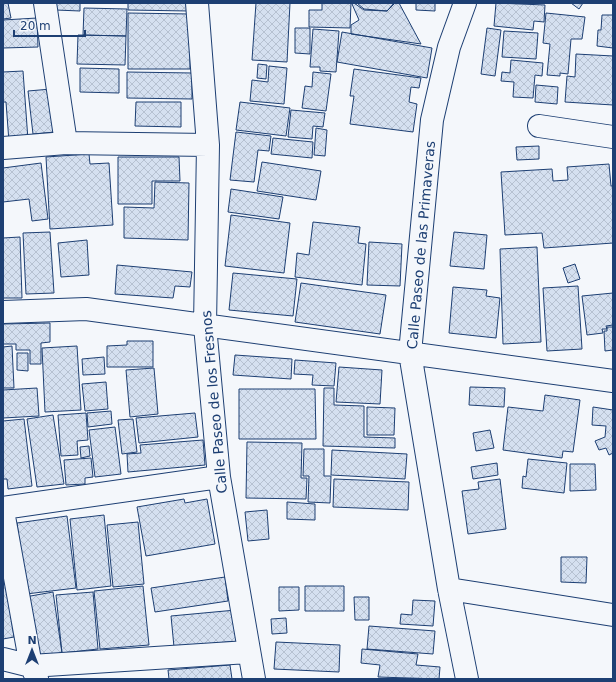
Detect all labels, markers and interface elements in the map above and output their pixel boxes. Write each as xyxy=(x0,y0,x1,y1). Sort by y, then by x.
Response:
scale bar xyxy=(14,12,85,38)
text: 20 m xyxy=(20,19,51,33)
street label: Calle Paseo de las Primaveras xyxy=(404,140,438,350)
street label: Calle Paseo de los Fresnos xyxy=(198,310,230,494)
north arrow xyxy=(12,630,52,670)
text: N xyxy=(27,634,37,647)

